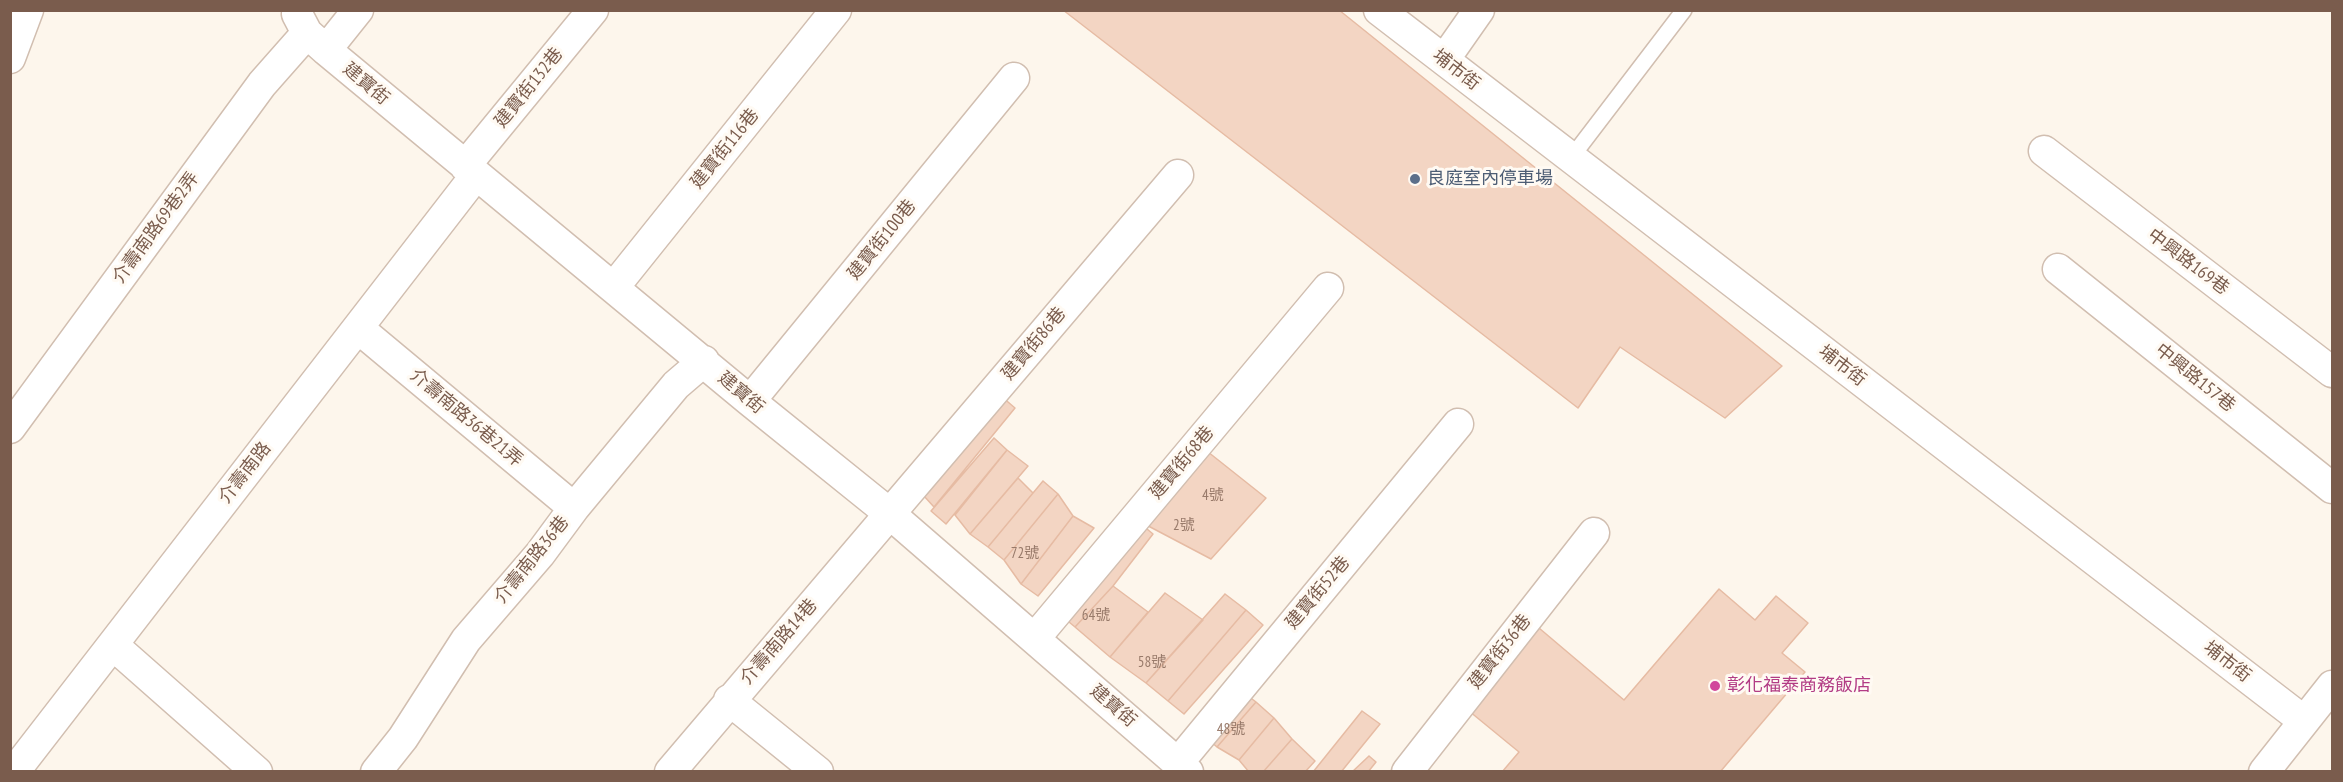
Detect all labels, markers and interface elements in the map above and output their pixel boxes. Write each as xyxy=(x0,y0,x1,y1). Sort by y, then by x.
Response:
street label: 建寶街132巷 xyxy=(490,44,568,132)
street label: 埔市街 xyxy=(1428,45,1484,95)
street label: 建寶街 xyxy=(338,58,394,110)
street label: 建寶街116巷 xyxy=(686,105,764,193)
street label: 介壽南路69巷2弄 xyxy=(108,168,204,288)
place label: 良庭室內停車場 xyxy=(1427,168,1553,190)
marker: 良庭室內停車場 xyxy=(1408,172,1422,186)
street label: 建寶街100巷 xyxy=(843,196,921,284)
street label: 中興路169巷 xyxy=(2143,224,2233,300)
street label: 建寶街86巷 xyxy=(997,303,1071,385)
street label: 中興路157巷 xyxy=(2151,339,2239,417)
street label: 埔市街 xyxy=(1814,341,1870,391)
street label: 介壽南路36巷21弄 xyxy=(405,365,527,471)
street label: 建寶街 xyxy=(713,367,769,419)
street label: 建寶街68巷 xyxy=(1145,422,1219,504)
street label: 介壽南路 xyxy=(214,438,276,508)
house number: 4號 xyxy=(1202,487,1224,505)
street label: 介壽南路36巷 xyxy=(490,512,574,608)
house number: 2號 xyxy=(1173,517,1195,535)
house number: 72號 xyxy=(1011,545,1039,563)
street label: 建寶街52巷 xyxy=(1281,552,1355,634)
street label: 介壽南路14巷 xyxy=(736,595,822,689)
house number: 64號 xyxy=(1082,607,1110,625)
street label: 建寶街36巷 xyxy=(1464,611,1536,693)
street label: 埔市街 xyxy=(2199,637,2255,687)
house number: 58號 xyxy=(1138,654,1166,672)
place label: 彰化福泰商務飯店 xyxy=(1727,675,1871,697)
marker: 彰化福泰商務飯店 xyxy=(1708,679,1722,693)
street label: 建寶街 xyxy=(1086,680,1140,732)
house number: 48號 xyxy=(1217,721,1245,739)

